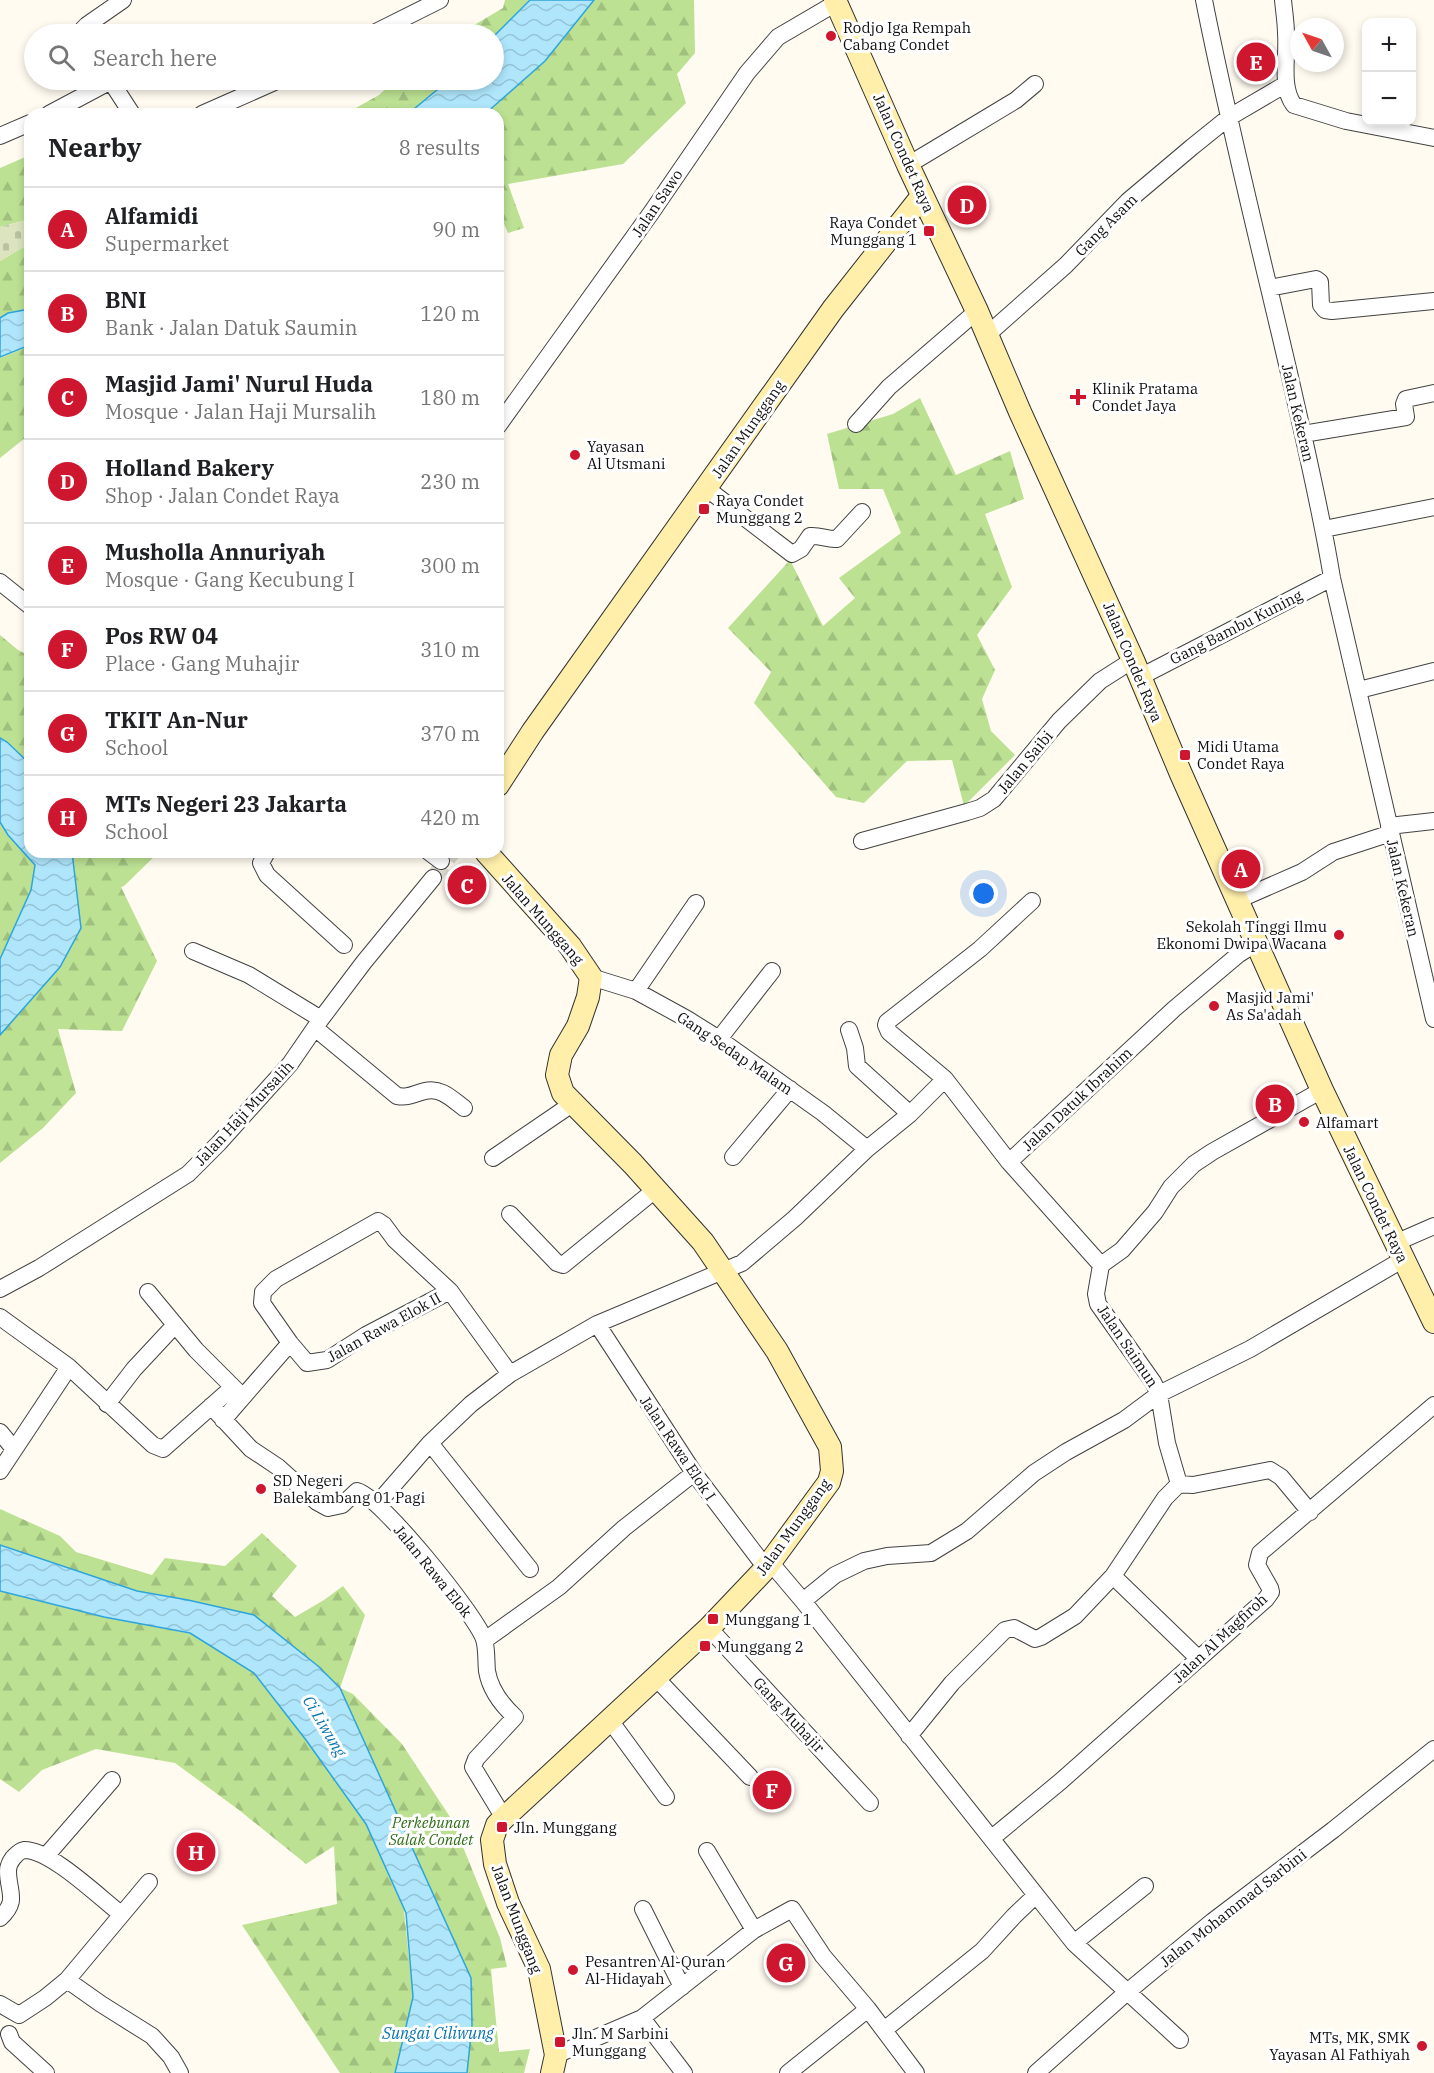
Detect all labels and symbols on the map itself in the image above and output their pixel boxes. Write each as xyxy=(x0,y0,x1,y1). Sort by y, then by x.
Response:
place label: Rodjo Iga Rempah Cabang Condet xyxy=(843,18,971,54)
north arrow xyxy=(1290,18,1344,72)
marker: Rodjo Iga Rempah Cabang Condet xyxy=(824,29,838,43)
pin: E xyxy=(1236,40,1276,84)
street label: Jalan Condet Raya xyxy=(869,90,939,216)
street label: Jalan Sawo xyxy=(627,166,687,240)
pin: D xyxy=(948,182,986,228)
street label: Gang Asam xyxy=(1071,190,1141,260)
place label: Raya Condet Munggang 1 xyxy=(829,213,917,249)
marker: Raya Condet Munggang 1 xyxy=(922,224,936,238)
street label: Jalan Kekeran xyxy=(1277,362,1319,464)
street label: Jalan Munggang xyxy=(707,376,789,482)
place label: Klinik Pratama Condet Jaya xyxy=(1092,379,1198,415)
marker: Klinik Pratama Condet Jaya xyxy=(1069,388,1087,406)
place label: Yayasan Al Utsmani xyxy=(587,437,666,473)
marker: Yayasan Al Utsmani xyxy=(568,448,582,462)
place label: Raya Condet Munggang 2 xyxy=(716,491,804,527)
marker: Raya Condet Munggang 2 xyxy=(697,502,711,516)
street label: Gang Bambu Kuning xyxy=(1167,585,1305,669)
street label: Jalan Condet Raya xyxy=(1099,599,1167,725)
street label: Jalan Saibi xyxy=(993,727,1057,797)
place label: Midi Utama Condet Raya xyxy=(1197,737,1285,773)
marker: Midi Utama Condet Raya xyxy=(1178,748,1192,762)
street label: Jalan Kekeran xyxy=(1382,837,1424,939)
pin: A xyxy=(1222,846,1260,892)
pin: C xyxy=(448,862,486,908)
street label: Jalan Munggang xyxy=(498,869,588,969)
your location xyxy=(969,879,998,908)
place label: Sekolah Tinggi Ilmu Ekonomi Dwipa Wacana xyxy=(1156,917,1327,953)
marker: Sekolah Tinggi Ilmu Ekonomi Dwipa Wacana xyxy=(1332,928,1346,942)
place label: Masjid Jami' As Sa'adah xyxy=(1226,988,1314,1024)
marker: Masjid Jami' As Sa'adah xyxy=(1207,999,1221,1013)
street label: Gang Sedap Malam xyxy=(673,1007,797,1099)
street label: Jalan Datuk Ibrahim xyxy=(1018,1043,1136,1155)
street label: Jalan Haji Mursalih xyxy=(190,1057,298,1169)
pin: B xyxy=(1256,1082,1294,1126)
place label: Alfamart xyxy=(1316,1113,1379,1132)
marker: Alfamart xyxy=(1297,1115,1311,1129)
street label: Jalan Condet Raya xyxy=(1339,1142,1413,1266)
street label: Jalan Rawa Elok II xyxy=(324,1288,444,1366)
street label: Jalan Saimun xyxy=(1093,1301,1163,1391)
street label: Jalan Rawa Elok I xyxy=(636,1392,720,1504)
place label: SD Negeri Balekambang 01 Pagi xyxy=(273,1471,425,1507)
street label: Jalan Munggang xyxy=(752,1475,834,1579)
marker: SD Negeri Balekambang 01 Pagi xyxy=(254,1482,268,1496)
street label: Jalan Rawa Elok xyxy=(390,1521,476,1621)
street label: Jalan Al Magfiroh xyxy=(1169,1589,1271,1687)
place label: Munggang 1 xyxy=(725,1610,812,1629)
marker: Munggang 1 xyxy=(706,1612,720,1626)
place label: Munggang 2 xyxy=(717,1637,804,1656)
marker: Munggang 2 xyxy=(698,1639,712,1653)
street label: Gang Muhajir xyxy=(749,1673,829,1757)
water label: Ci Liwung xyxy=(299,1692,351,1761)
pin: F xyxy=(752,1768,792,1812)
park label: Perkebunan Salak Condet xyxy=(388,1813,474,1849)
place label: Jln. Munggang xyxy=(514,1818,617,1837)
marker: Jln. Munggang xyxy=(495,1820,509,1834)
pin: H xyxy=(176,1830,216,1874)
street label: Jalan Mohammad Sarbini xyxy=(1156,1845,1310,1971)
street label: Jalan Munggang xyxy=(488,1862,546,1976)
pin: G xyxy=(766,1940,806,1986)
place label: Pesantren Al-Quran Al-Hidayah xyxy=(585,1952,726,1988)
marker: Pesantren Al-Quran Al-Hidayah xyxy=(566,1963,580,1977)
water label: Sungai Ciliwung xyxy=(381,2023,494,2043)
place label: Jln. M Sarbini Munggang xyxy=(572,2024,669,2060)
place label: MTs, MK, SMK Yayasan Al Fathiyah xyxy=(1269,2028,1410,2064)
marker: Jln. M Sarbini Munggang xyxy=(553,2035,567,2049)
marker: MTs, MK, SMK Yayasan Al Fathiyah xyxy=(1415,2039,1429,2053)

